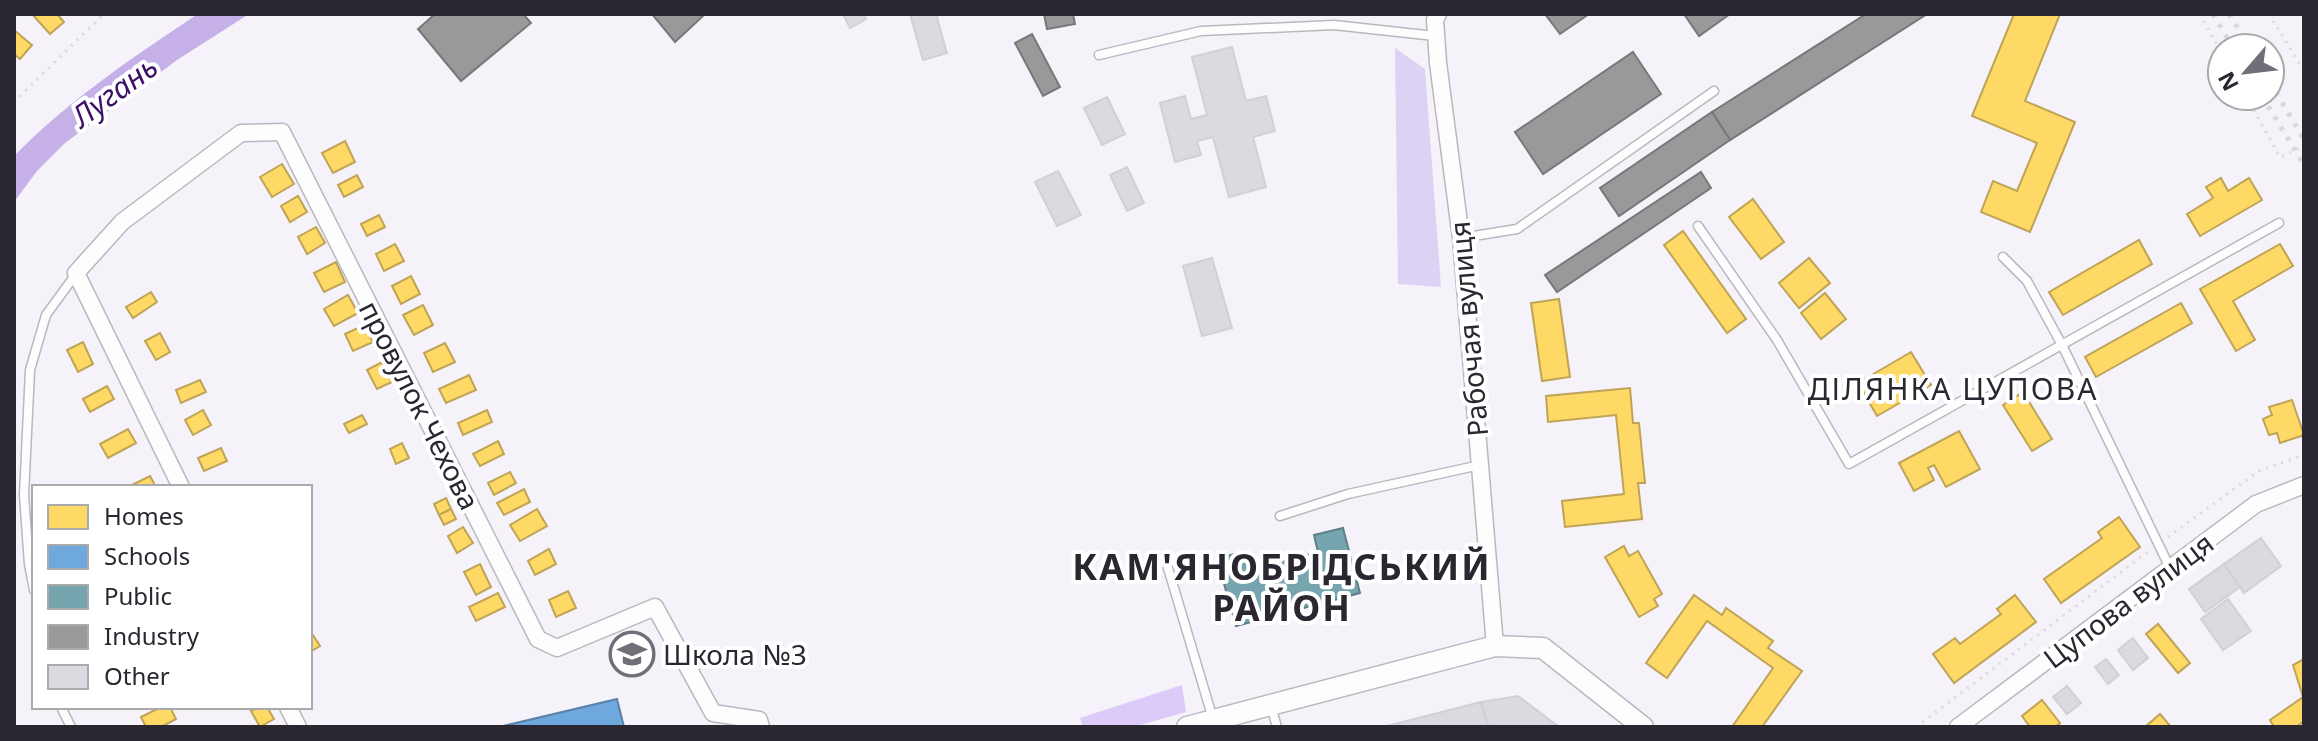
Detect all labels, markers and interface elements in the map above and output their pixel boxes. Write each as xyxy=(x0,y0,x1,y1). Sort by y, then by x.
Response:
north arrow xyxy=(2206,32,2286,112)
water label: Лугань xyxy=(61,46,166,137)
text: N xyxy=(2210,67,2245,97)
street label: Рабочая вулиця xyxy=(1440,220,1496,438)
street label: провулок Чехова xyxy=(351,294,489,516)
district label: ДІЛЯНКА ЦУПОВА xyxy=(1808,368,2098,409)
legend xyxy=(32,485,312,709)
text: Homes xyxy=(104,499,184,532)
street label: Цупова вулиця xyxy=(2035,524,2221,676)
text: Schools xyxy=(104,539,190,572)
district label: КАМ'ЯНОБРІДСЬКИЙ РАЙОН xyxy=(1072,542,1492,632)
text: Public xyxy=(104,579,172,612)
text: Industry xyxy=(104,619,200,652)
school or university icon: Школа №3 xyxy=(608,630,656,678)
place label: Школа №3 xyxy=(663,635,807,673)
text: Other xyxy=(104,659,170,692)

